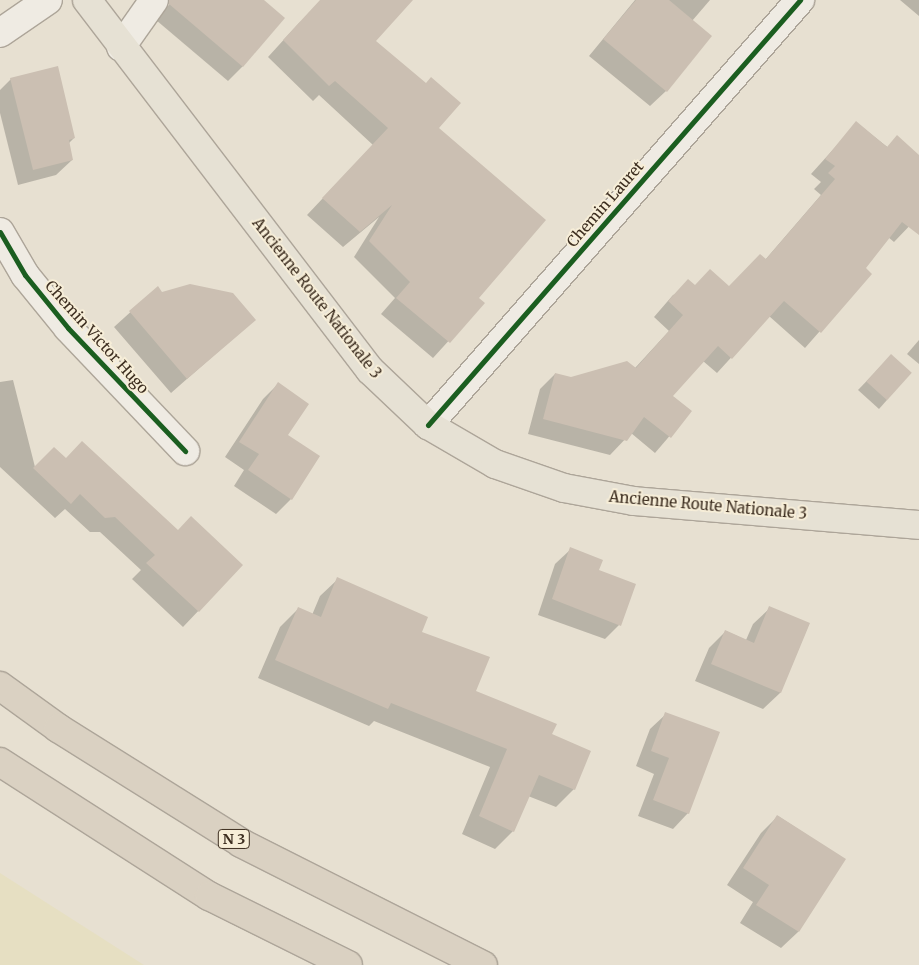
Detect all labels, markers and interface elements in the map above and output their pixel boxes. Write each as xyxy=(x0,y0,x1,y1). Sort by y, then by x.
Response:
street label: Chemin Lauret xyxy=(563,157,647,251)
street label: Ancienne Route Nationale 3 xyxy=(249,214,385,382)
street label: Chemin Victor Hugo xyxy=(41,277,153,397)
street label: Ancienne Route Nationale 3 xyxy=(608,487,808,523)
road number: N 3 xyxy=(218,828,250,851)

